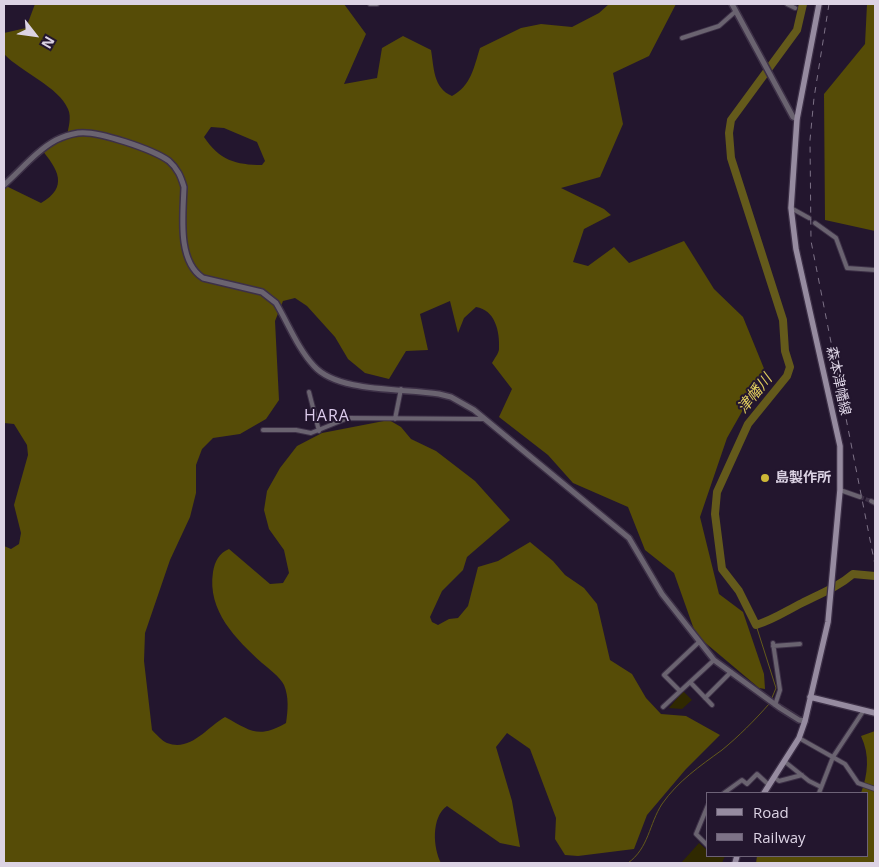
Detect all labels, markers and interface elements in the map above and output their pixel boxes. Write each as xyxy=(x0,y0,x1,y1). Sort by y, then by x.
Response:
north arrow xyxy=(10,10,60,60)
text: N xyxy=(37,33,60,52)
street label: 森本津幡線 xyxy=(823,345,853,417)
water label: 津幡川 xyxy=(734,371,776,417)
district label: HARA xyxy=(304,406,350,426)
place label: 島製作所 xyxy=(775,470,831,486)
marker: 島製作所 xyxy=(759,472,771,484)
legend xyxy=(706,792,869,857)
text: Road xyxy=(753,802,789,822)
text: Railway xyxy=(753,827,806,847)

